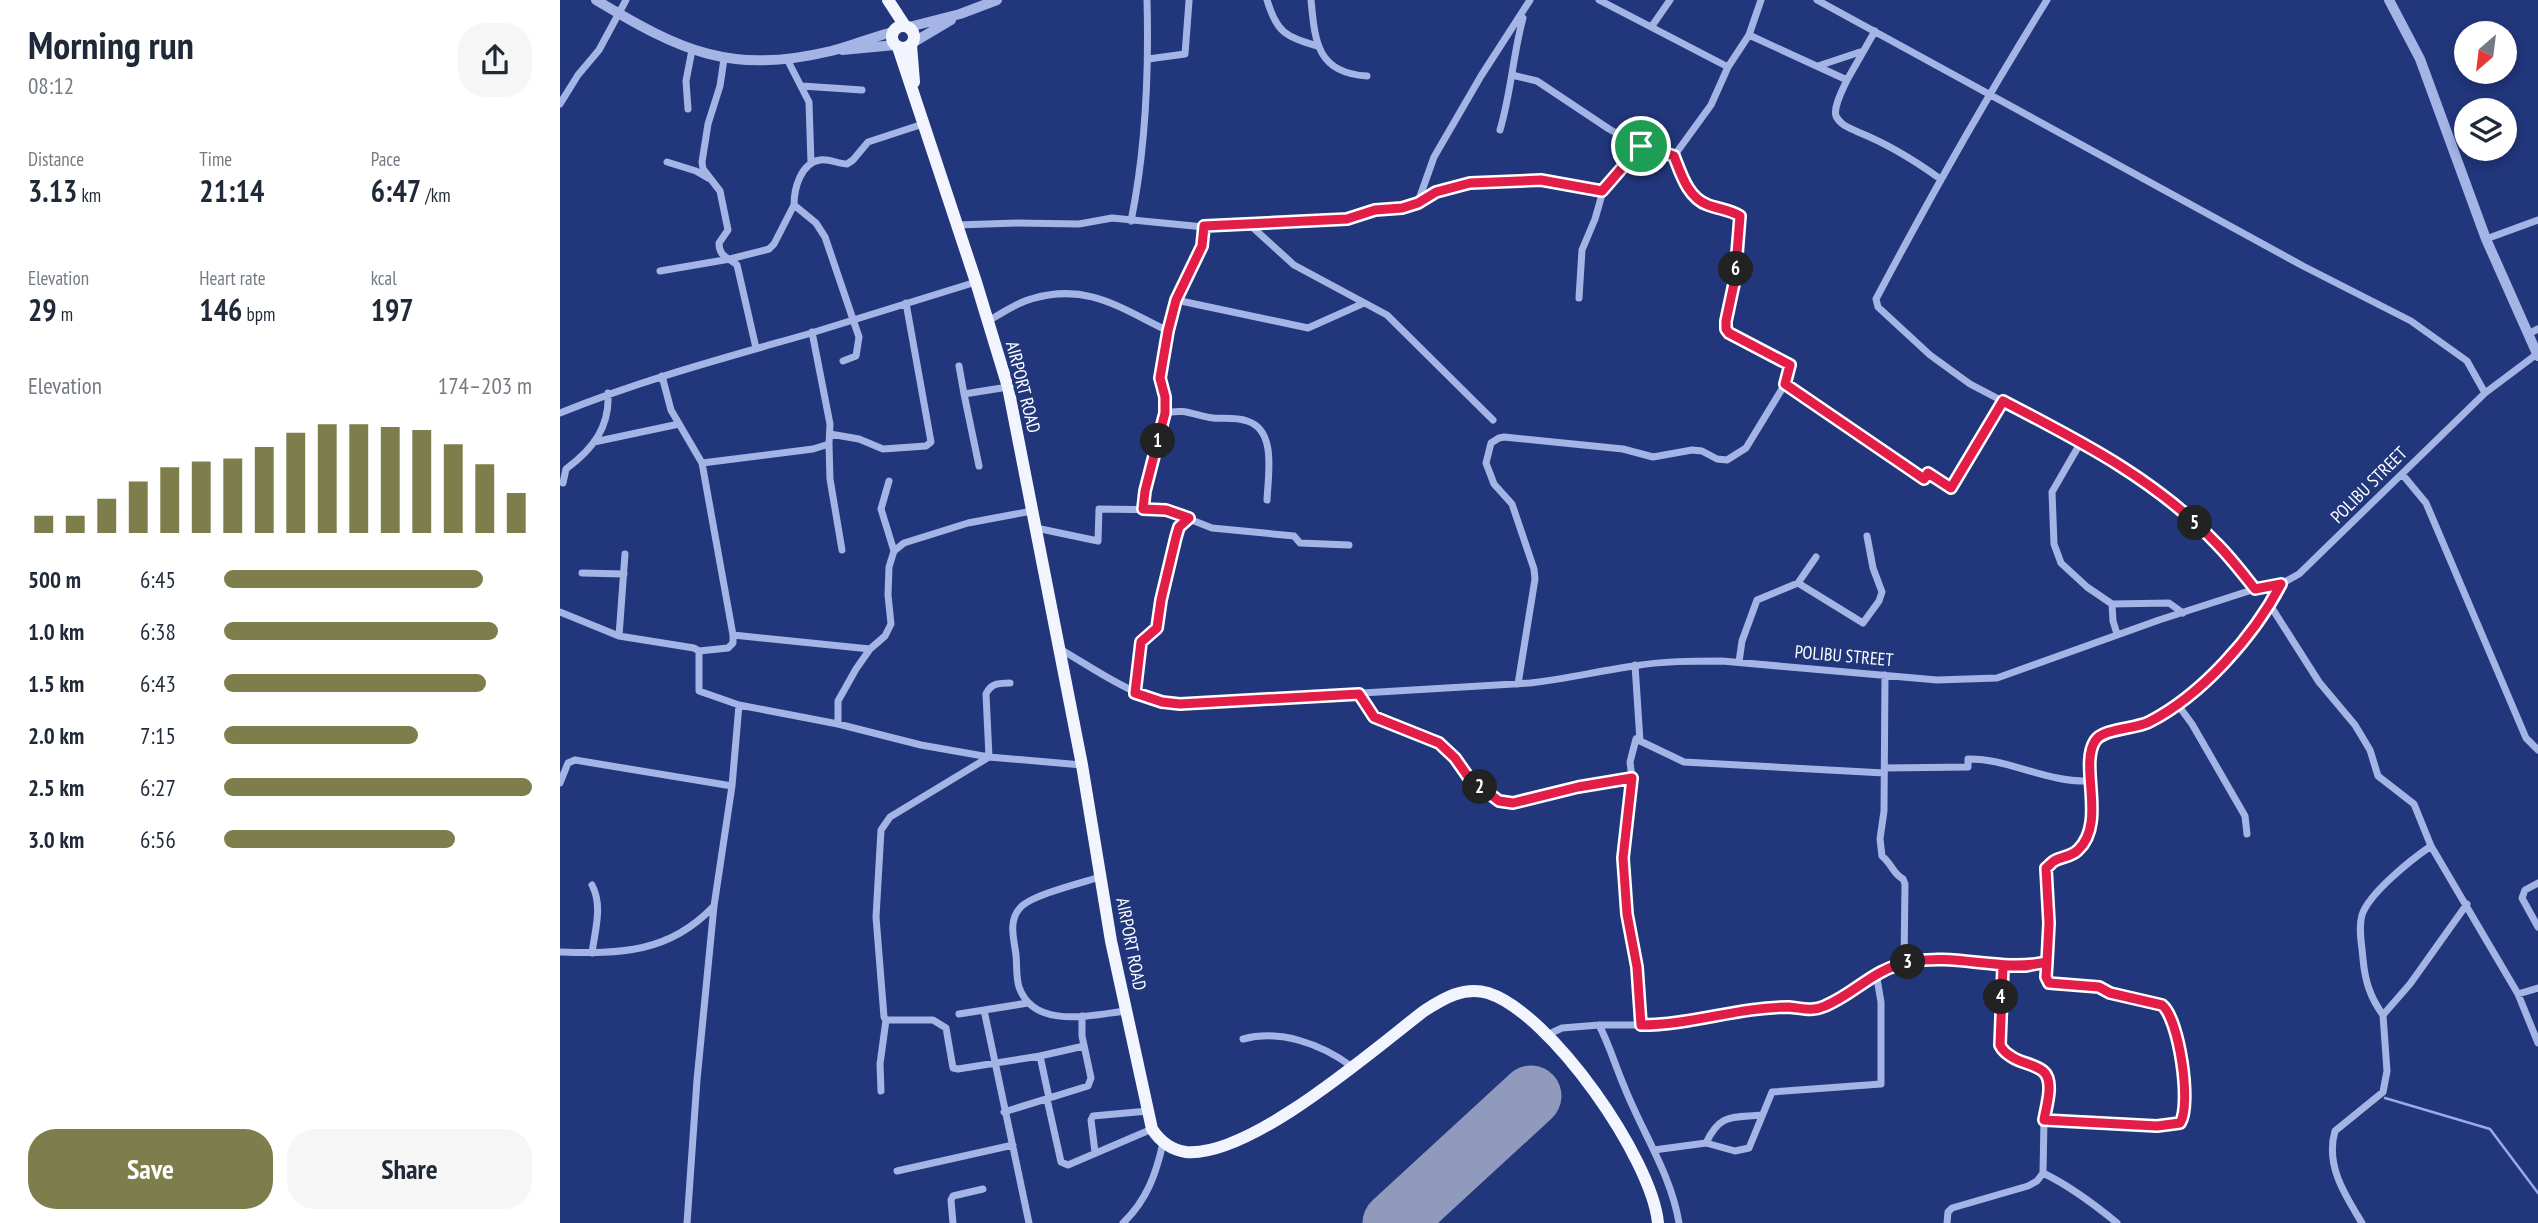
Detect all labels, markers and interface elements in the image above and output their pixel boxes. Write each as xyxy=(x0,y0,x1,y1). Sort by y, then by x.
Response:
text: Morning run xyxy=(28,20,194,69)
north arrow xyxy=(2454,21,2516,84)
map controls xyxy=(2454,21,2517,161)
button: share xyxy=(458,23,532,97)
text: 08:12 xyxy=(28,71,74,100)
button: layers xyxy=(2454,98,2517,161)
pin xyxy=(1611,116,1671,176)
icon: arrive xyxy=(1622,127,1660,165)
text: Distance xyxy=(28,147,84,171)
text: Time xyxy=(199,147,232,171)
text: Pace xyxy=(371,147,401,171)
text: 3.13 xyxy=(28,171,77,210)
text: 21:14 xyxy=(199,171,264,210)
text: 6:47 xyxy=(371,171,421,210)
text: km xyxy=(77,183,101,207)
text: /km xyxy=(421,183,451,207)
pin: 6 xyxy=(1718,252,1754,286)
text: 6 xyxy=(1731,256,1740,280)
text: Elevation xyxy=(28,266,89,290)
text: Heart rate xyxy=(199,266,266,290)
text: kcal xyxy=(371,266,397,290)
text: 29 xyxy=(28,290,57,329)
text: 146 xyxy=(199,290,242,329)
text: 197 xyxy=(371,290,414,329)
text: m xyxy=(57,302,73,326)
text: bpm xyxy=(242,302,275,326)
street label: AIRPORT ROAD xyxy=(1001,339,1046,435)
text: Elevation xyxy=(28,371,102,400)
text: 174–203 m xyxy=(438,371,532,400)
pin: 1 xyxy=(1140,424,1176,458)
text: 1 xyxy=(1153,428,1162,452)
street label: POLIBU STREET xyxy=(2326,442,2412,528)
pin: 5 xyxy=(2178,505,2212,540)
text: 5 xyxy=(2190,510,2199,534)
text: 500 m xyxy=(28,565,81,594)
text: 6:45 xyxy=(140,565,176,594)
text: 1.0 km xyxy=(28,617,84,646)
text: 6:38 xyxy=(140,617,176,646)
street label: POLIBU STREET xyxy=(1794,640,1894,671)
text: 1.5 km xyxy=(28,669,84,698)
text: 6:43 xyxy=(140,669,176,698)
text: 2.0 km xyxy=(28,721,84,750)
text: 7:15 xyxy=(140,721,176,750)
pin: 2 xyxy=(1462,770,1497,804)
text: 2.5 km xyxy=(28,773,84,802)
text: 6:27 xyxy=(140,773,176,802)
text: 2 xyxy=(1475,774,1484,798)
text: 3.0 km xyxy=(28,825,84,854)
text: 6:56 xyxy=(140,825,176,854)
street label: AIRPORT ROAD xyxy=(1111,896,1152,992)
pin: 3 xyxy=(1890,944,1926,979)
text: 3 xyxy=(1903,949,1912,973)
pin: 4 xyxy=(1984,979,2018,1014)
text: 4 xyxy=(1996,984,2005,1008)
button: Save xyxy=(28,1129,273,1209)
button: Share xyxy=(287,1129,532,1209)

